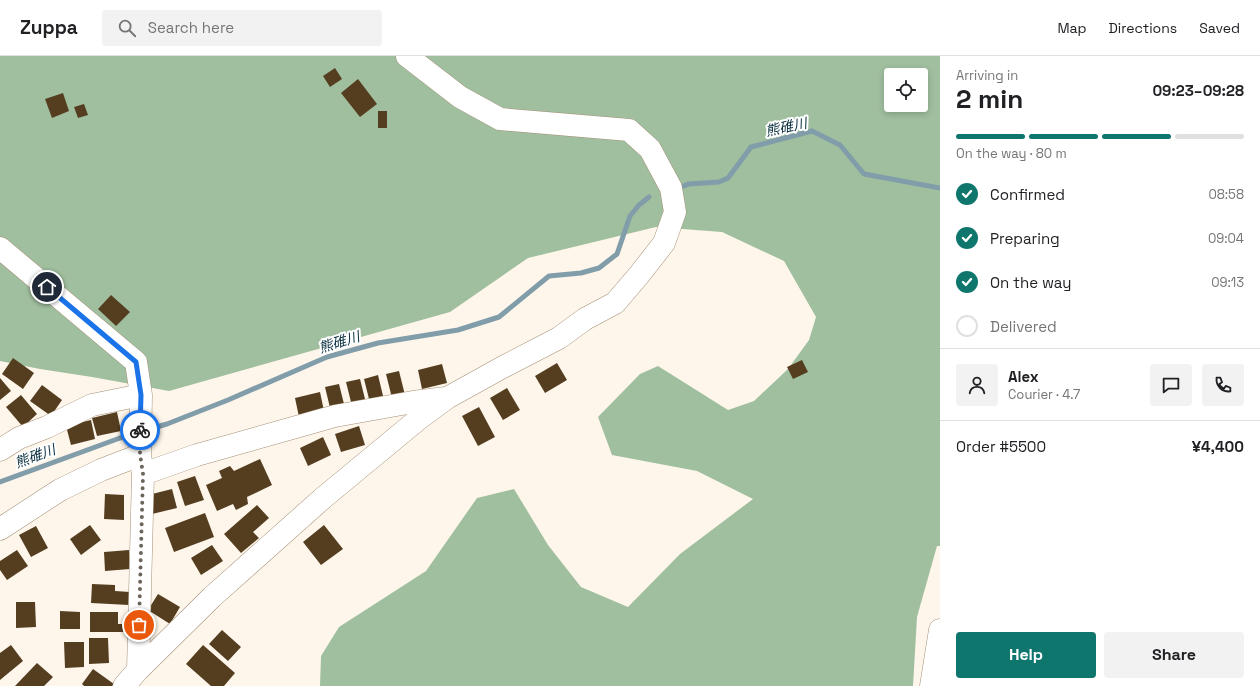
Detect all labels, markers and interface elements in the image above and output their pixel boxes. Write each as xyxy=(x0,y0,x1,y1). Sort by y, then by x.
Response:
search box xyxy=(102,10,382,46)
text: Zuppa xyxy=(20,15,78,40)
icon: search xyxy=(116,17,138,39)
text: Search here xyxy=(148,18,234,37)
text: Map xyxy=(1057,19,1087,37)
text: Directions xyxy=(1109,19,1177,37)
text: Saved xyxy=(1199,19,1240,37)
text: Arriving in xyxy=(956,67,1018,84)
map controls xyxy=(884,68,928,112)
button: locate xyxy=(884,68,928,112)
text: 09:23–09:28 xyxy=(1152,81,1244,100)
text: 2 min xyxy=(956,82,1023,116)
water label: 熊碓川 xyxy=(764,113,810,140)
text: On the way · 80 m xyxy=(956,145,1067,162)
icon: check xyxy=(956,183,978,205)
text: Confirmed xyxy=(990,185,1065,204)
text: 08:58 xyxy=(1208,186,1244,203)
icon: check xyxy=(956,227,978,249)
text: Preparing xyxy=(990,229,1060,248)
text: 09:04 xyxy=(1208,230,1244,247)
pin xyxy=(30,270,64,304)
icon: check xyxy=(956,271,978,293)
text: On the way xyxy=(990,273,1071,292)
text: 09:13 xyxy=(1211,274,1244,291)
icon: home xyxy=(36,276,58,298)
text: Delivered xyxy=(990,317,1057,336)
water label: 熊碓川 xyxy=(316,327,364,357)
button: person xyxy=(956,364,998,406)
button: chat xyxy=(1150,364,1192,406)
button: phone xyxy=(1202,364,1244,406)
text: Alex xyxy=(1008,367,1039,386)
text: Courier · 4.7 xyxy=(1008,386,1080,403)
courier xyxy=(120,410,160,450)
icon: bike xyxy=(129,419,151,441)
text: Order #5500 xyxy=(956,437,1046,456)
text: ¥4,400 xyxy=(1192,437,1244,456)
water label: 熊碓川 xyxy=(12,440,60,472)
pin xyxy=(122,608,156,642)
icon: bag xyxy=(128,614,150,636)
button: Help xyxy=(956,632,1096,678)
button: Share xyxy=(1104,632,1244,678)

